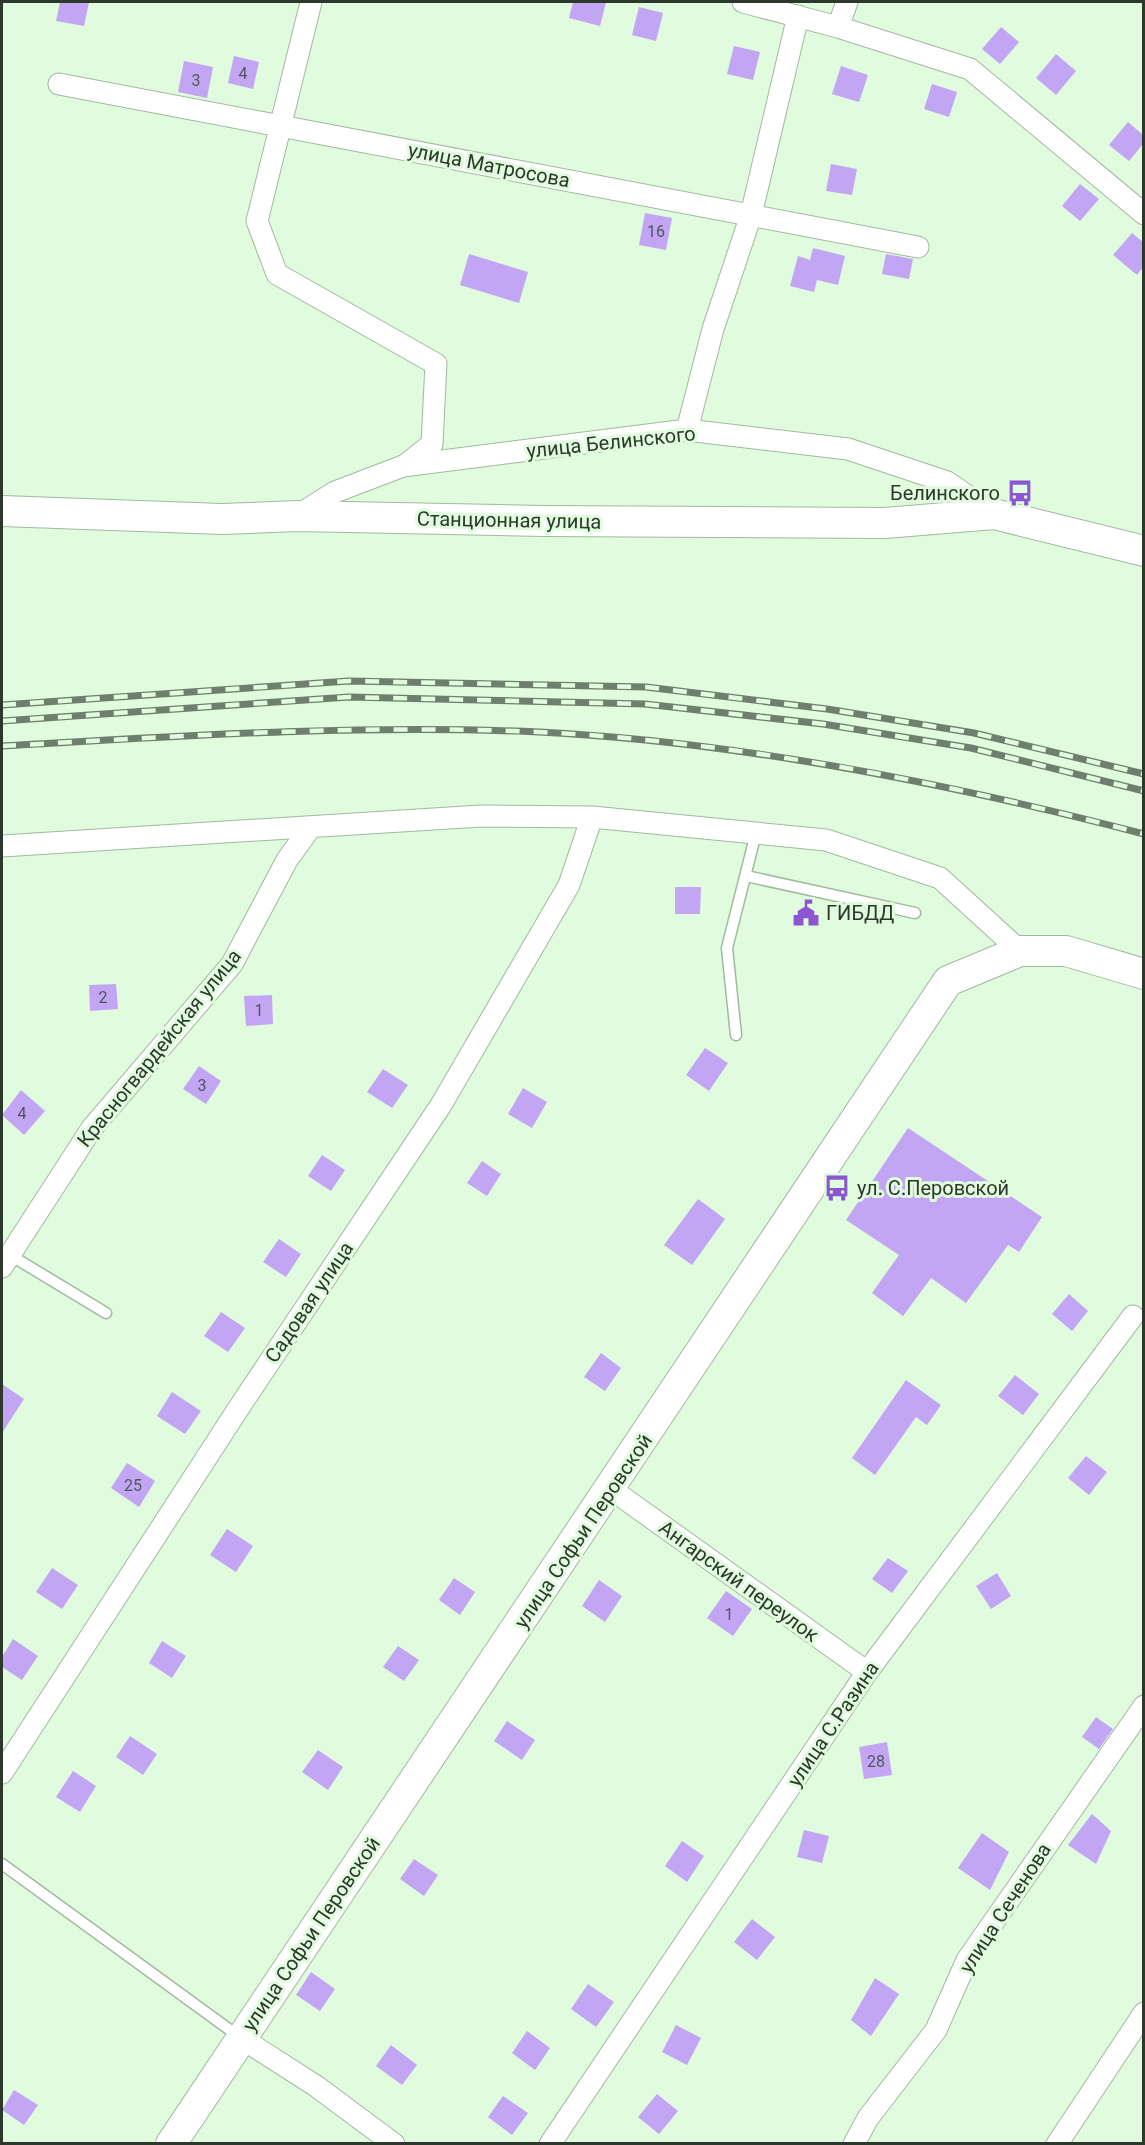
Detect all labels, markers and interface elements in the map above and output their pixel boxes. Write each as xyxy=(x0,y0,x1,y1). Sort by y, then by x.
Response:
house number: 4 xyxy=(239,64,248,83)
house number: 3 xyxy=(192,71,201,90)
street label: улица Матросова xyxy=(406,138,572,192)
house number: 16 xyxy=(647,222,665,241)
street label: улица Белинского xyxy=(525,421,697,463)
bus stop icon: Белинского xyxy=(1005,478,1035,508)
place label: Белинского xyxy=(890,481,1000,505)
street label: Станционная улица xyxy=(417,506,601,534)
public building icon: ГИБДД xyxy=(791,898,821,928)
place label: ГИБДД xyxy=(826,901,894,925)
street label: Красногвардейская улица xyxy=(72,944,246,1152)
house number: 2 xyxy=(99,988,108,1007)
house number: 1 xyxy=(255,1001,264,1020)
house number: 3 xyxy=(198,1076,207,1095)
house number: 4 xyxy=(18,1104,27,1123)
bus stop icon: ул. С.Перовской xyxy=(822,1173,852,1203)
place label: ул. С.Перовской xyxy=(857,1176,1009,1200)
street label: Садовая улица xyxy=(260,1237,358,1367)
street label: улица Софьи Перовской xyxy=(509,1429,657,1633)
house number: 25 xyxy=(124,1476,142,1495)
street label: Ангарский переулок xyxy=(655,1515,824,1647)
house number: 1 xyxy=(725,1605,734,1624)
street label: улица С.Разина xyxy=(782,1657,884,1791)
house number: 28 xyxy=(867,1752,885,1771)
street label: улица Софьи Перовской xyxy=(237,1832,385,2036)
street label: улица Сеченова xyxy=(954,1838,1056,1978)

